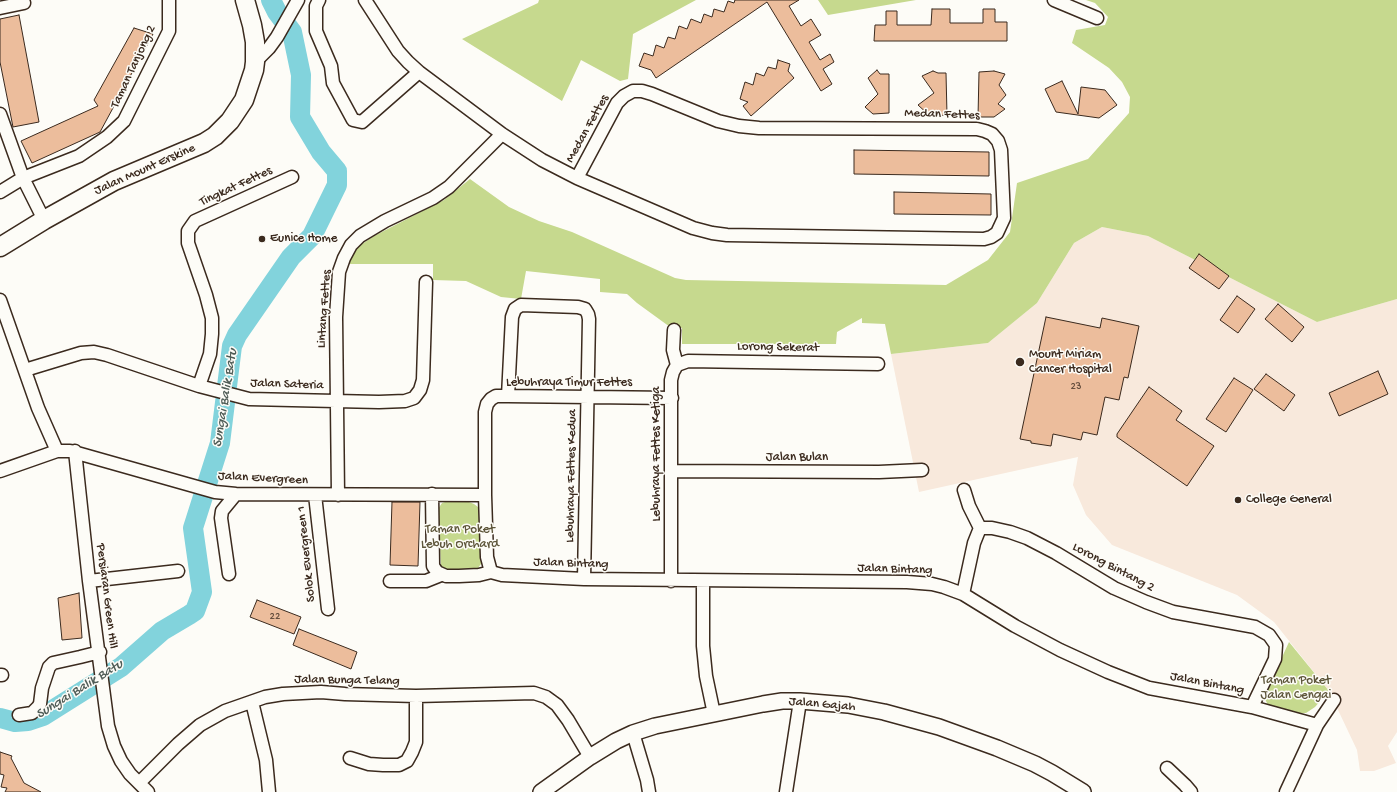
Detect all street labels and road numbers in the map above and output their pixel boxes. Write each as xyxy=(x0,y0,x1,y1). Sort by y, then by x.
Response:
street label: Taman Tanjong 2 xyxy=(108,23,160,111)
street label: Medan Fettes xyxy=(563,92,613,166)
street label: Medan Fettes xyxy=(904,106,980,124)
street label: Jalan Mount Erskine xyxy=(92,141,198,199)
street label: Tingkat Fettes xyxy=(197,163,275,211)
street label: Lintang Fettes xyxy=(314,269,336,349)
street label: Lorong Sekerat xyxy=(737,339,819,357)
street label: Lebuhraya Timur Fettes xyxy=(506,375,632,391)
street label: Jalan Sateria xyxy=(250,376,324,394)
street label: Lebuhraya Fettes Ketiga xyxy=(649,386,665,522)
street label: Lebuhraya Fettes Kedua xyxy=(563,409,581,543)
street label: Jalan Bulan xyxy=(766,450,828,466)
street label: Jalan Evergreen xyxy=(218,469,308,489)
street label: Solok Evergreen 1 xyxy=(294,505,320,603)
street label: Lorong Bintang 2 xyxy=(1069,540,1157,596)
street label: Persiaran Green Hill xyxy=(92,543,120,649)
street label: Jalan Bintang xyxy=(533,555,609,573)
street label: Jalan Bintang xyxy=(857,561,933,579)
street label: Jalan Bintang xyxy=(1169,669,1245,699)
street label: Jalan Bunga Telang xyxy=(294,672,400,690)
street label: Jalan Gajah xyxy=(788,694,856,716)

